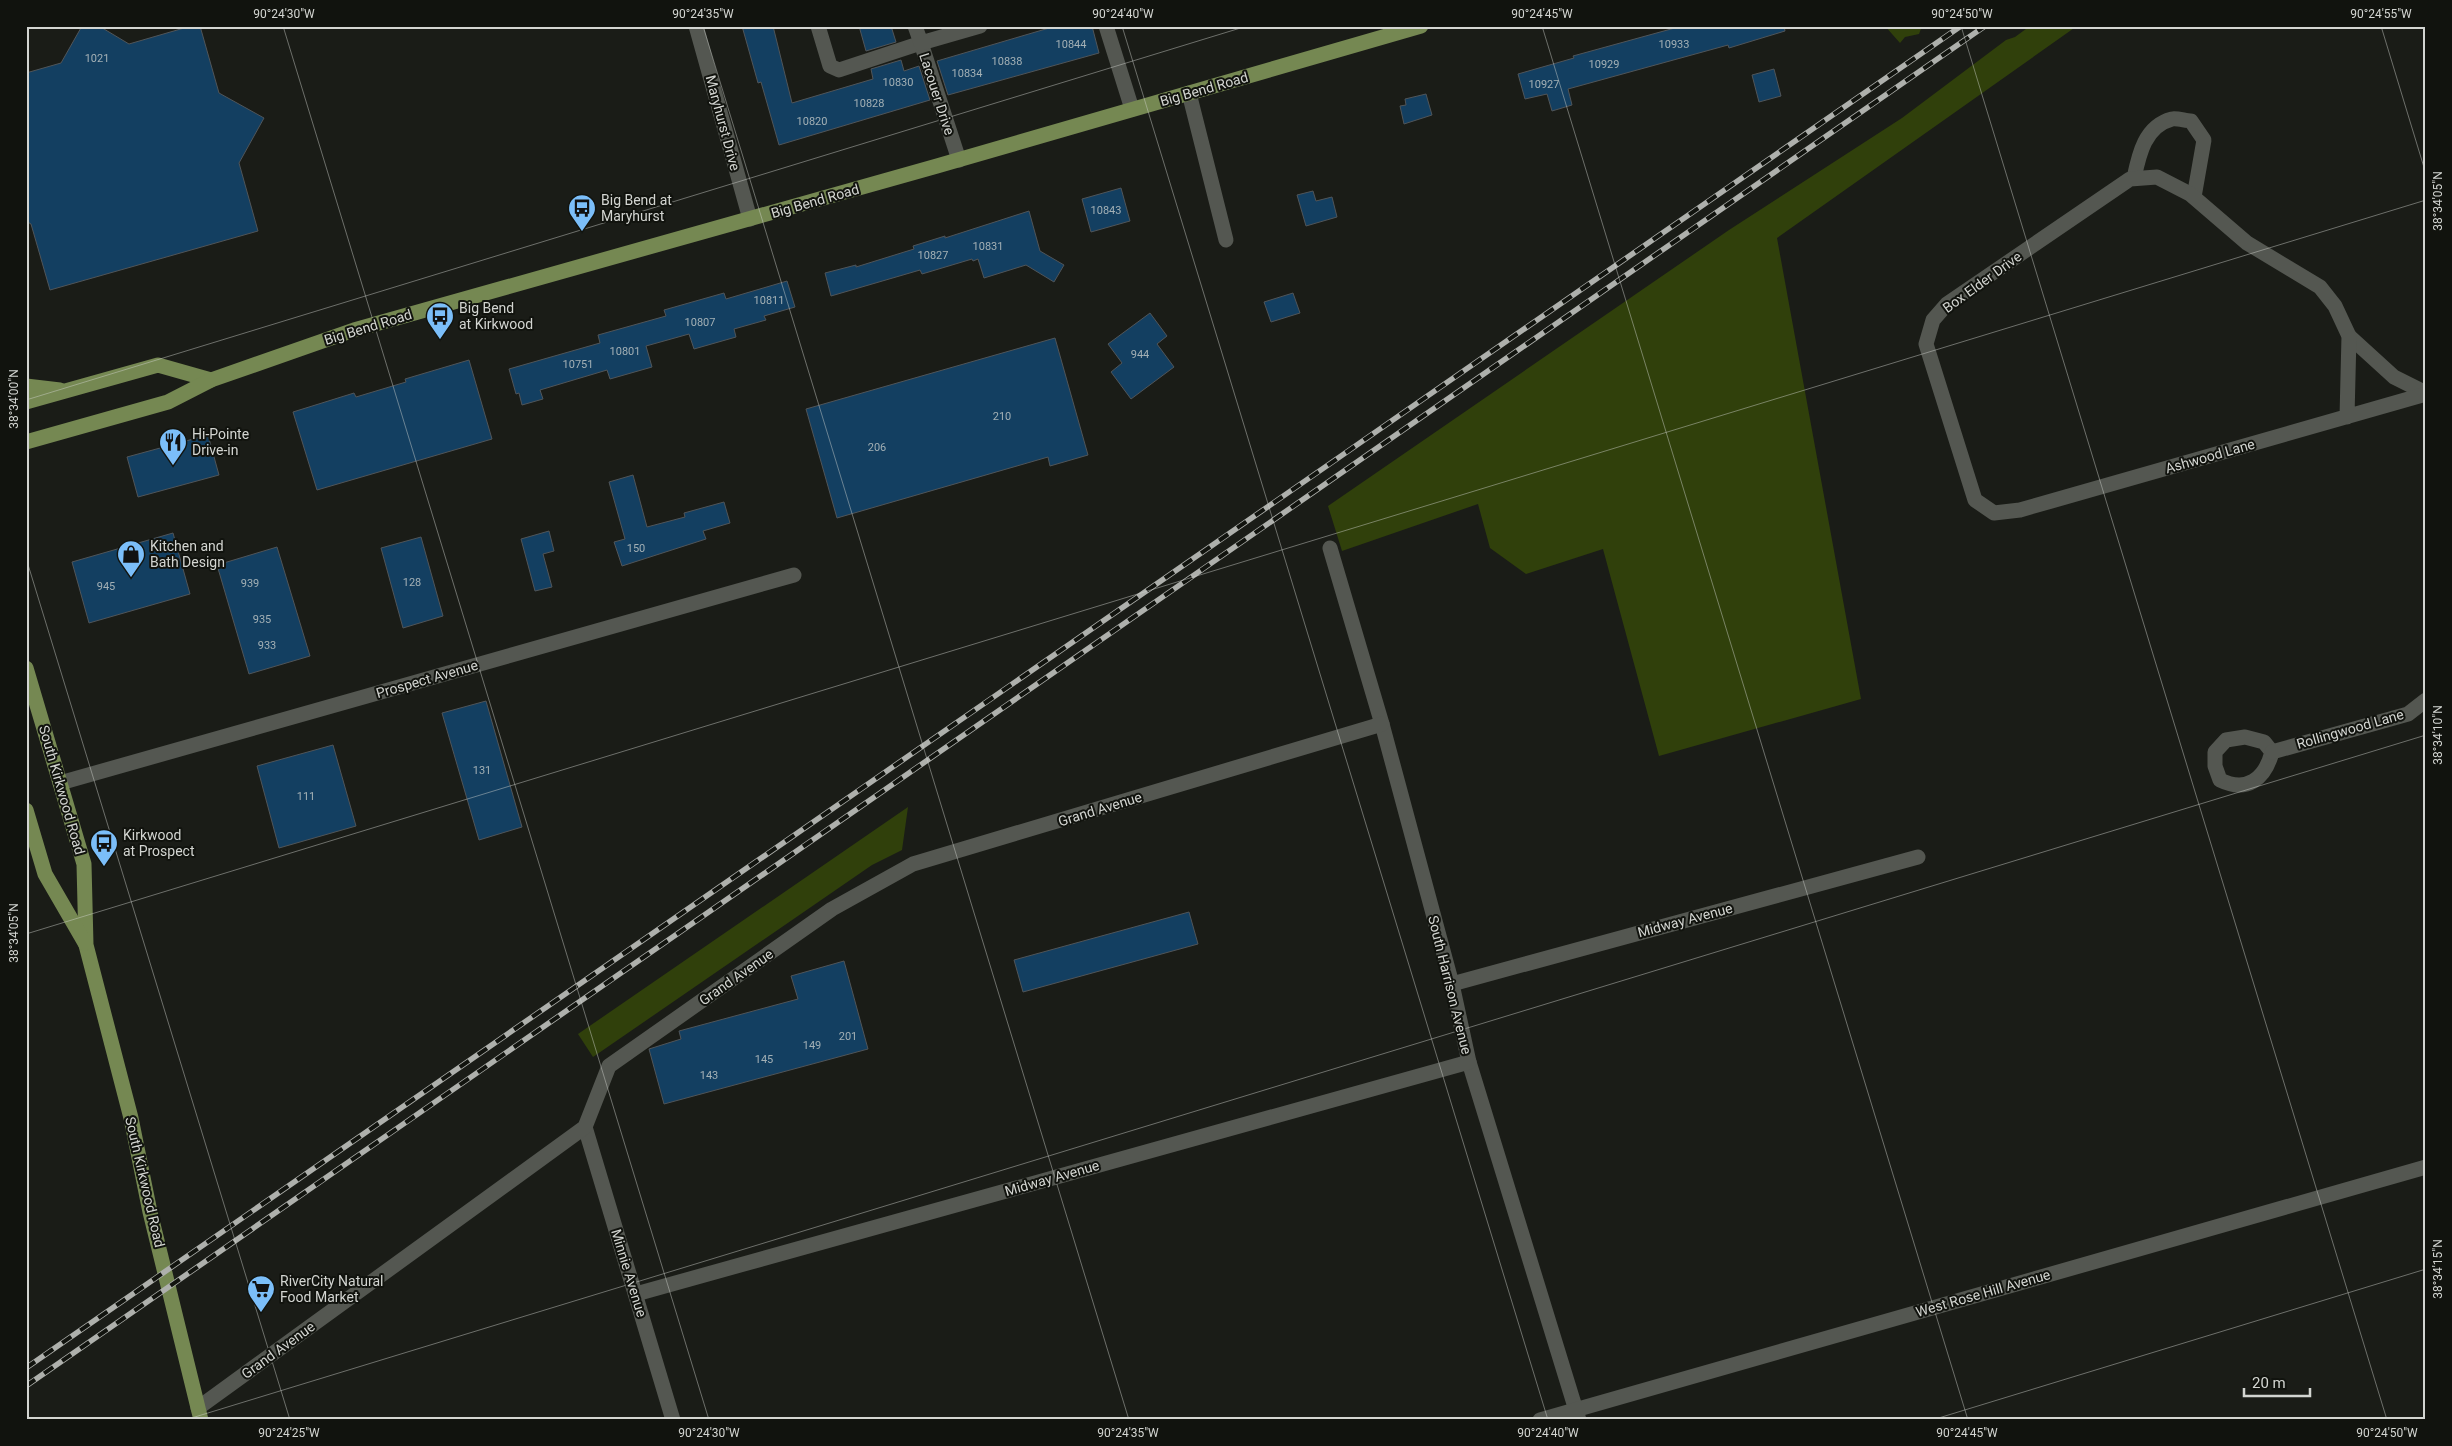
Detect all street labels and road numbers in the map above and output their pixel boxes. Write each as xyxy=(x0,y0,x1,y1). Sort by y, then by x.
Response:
street label: Lacouer Drive xyxy=(916,51,958,137)
street label: Big Bend Road xyxy=(1158,69,1250,109)
street label: Maryhurst Drive xyxy=(703,73,743,173)
street label: Big Bend Road xyxy=(769,181,861,221)
street label: Box Elder Drive xyxy=(1940,248,2024,316)
street label: Big Bend Road xyxy=(322,306,414,348)
street label: Ashwood Lane xyxy=(2163,436,2257,476)
street label: Prospect Avenue xyxy=(374,657,480,701)
street label: Rollingwood Lane xyxy=(2295,706,2405,752)
street label: South Kirkwood Road xyxy=(36,723,88,857)
street label: Grand Avenue xyxy=(1056,789,1144,829)
street label: Midway Avenue xyxy=(1636,900,1734,940)
street label: South Harrison Avenue xyxy=(1425,914,1475,1056)
street label: Grand Avenue xyxy=(696,946,776,1008)
street label: South Kirkwood Road xyxy=(122,1115,168,1249)
street label: Midway Avenue xyxy=(1003,1157,1101,1199)
street label: Minnie Avenue xyxy=(608,1227,650,1319)
street label: West Rose Hill Avenue xyxy=(1914,1266,2052,1320)
street label: Grand Avenue xyxy=(238,1318,318,1382)

